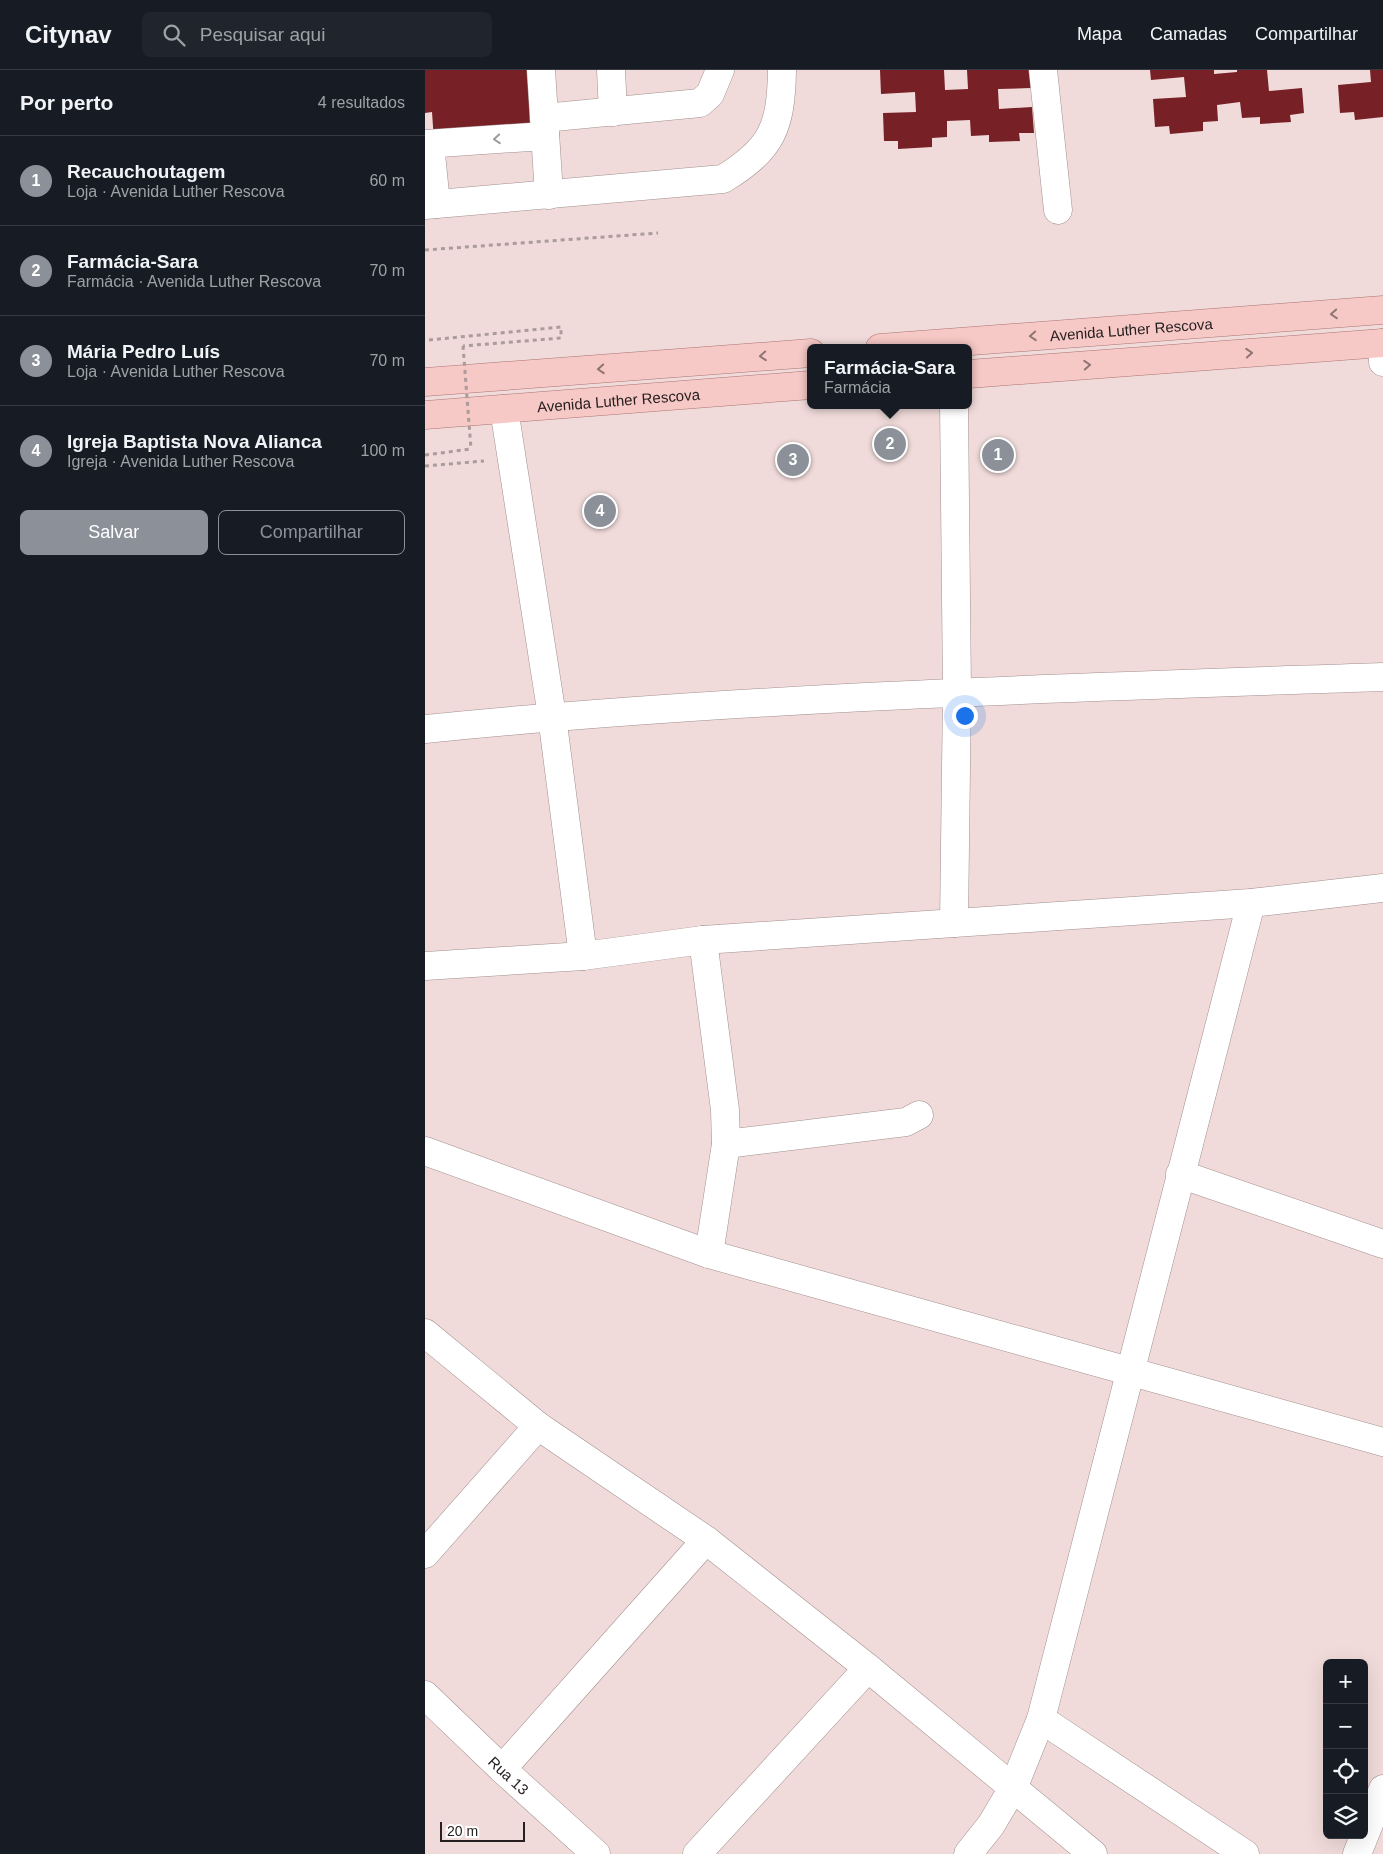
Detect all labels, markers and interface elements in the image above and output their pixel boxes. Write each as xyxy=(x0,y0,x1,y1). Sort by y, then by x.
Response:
search box xyxy=(142,12,492,57)
text: Citynav xyxy=(25,21,112,48)
icon: search xyxy=(160,21,188,49)
text: Pesquisar aqui xyxy=(200,24,325,45)
text: Mapa xyxy=(1077,24,1122,44)
text: Camadas xyxy=(1150,24,1227,44)
text: Compartilhar xyxy=(1255,24,1358,44)
text: Por perto xyxy=(20,91,113,114)
text: 4 resultados xyxy=(318,94,405,111)
one-way arrow xyxy=(493,134,501,145)
text: Recauchoutagem xyxy=(67,161,225,182)
text: 1 xyxy=(32,172,40,189)
text: 60 m xyxy=(369,172,405,189)
text: Loja · Avenida Luther Rescova xyxy=(67,183,285,200)
text: Farmácia-Sara xyxy=(67,251,198,272)
text: 2 xyxy=(32,262,40,279)
text: 70 m xyxy=(369,262,405,279)
text: Farmácia · Avenida Luther Rescova xyxy=(67,273,321,290)
one-way arrow xyxy=(1330,308,1338,319)
street label: Avenida Luther Rescova xyxy=(1049,314,1214,344)
one-way arrow xyxy=(1028,331,1036,342)
text: Mária Pedro Luís xyxy=(67,341,220,362)
popup xyxy=(807,344,972,409)
one-way arrow xyxy=(1246,347,1254,358)
one-way arrow xyxy=(758,351,766,362)
text: 3 xyxy=(32,352,40,369)
text: 70 m xyxy=(369,352,405,369)
text: Farmácia-Sara xyxy=(824,357,955,378)
one-way arrow xyxy=(1083,359,1091,370)
text: Loja · Avenida Luther Rescova xyxy=(67,363,285,380)
one-way arrow xyxy=(596,363,604,374)
text: Farmácia xyxy=(824,379,891,396)
street label: Avenida Luther Rescova xyxy=(536,385,701,415)
pin: 2 xyxy=(874,425,906,463)
text: Igreja Baptista Nova Alianca xyxy=(67,431,322,452)
pin: 1 xyxy=(982,436,1014,474)
pin: 3 xyxy=(777,441,809,479)
text: 4 xyxy=(32,442,40,459)
text: 100 m xyxy=(361,442,405,459)
text: Igreja · Avenida Luther Rescova xyxy=(67,453,294,470)
pin: 4 xyxy=(584,492,616,530)
button: Salvar xyxy=(20,510,208,555)
button: Compartilhar xyxy=(218,510,405,555)
your location xyxy=(952,703,978,729)
map controls xyxy=(1323,1659,1368,1839)
button: + xyxy=(1323,1659,1368,1704)
button: − xyxy=(1323,1704,1368,1749)
button: locate xyxy=(1323,1749,1368,1794)
street label: Rua 13 xyxy=(485,1752,532,1798)
button: layers xyxy=(1323,1794,1368,1839)
scale bar xyxy=(440,1819,525,1842)
text: 20 m xyxy=(447,1823,478,1839)

